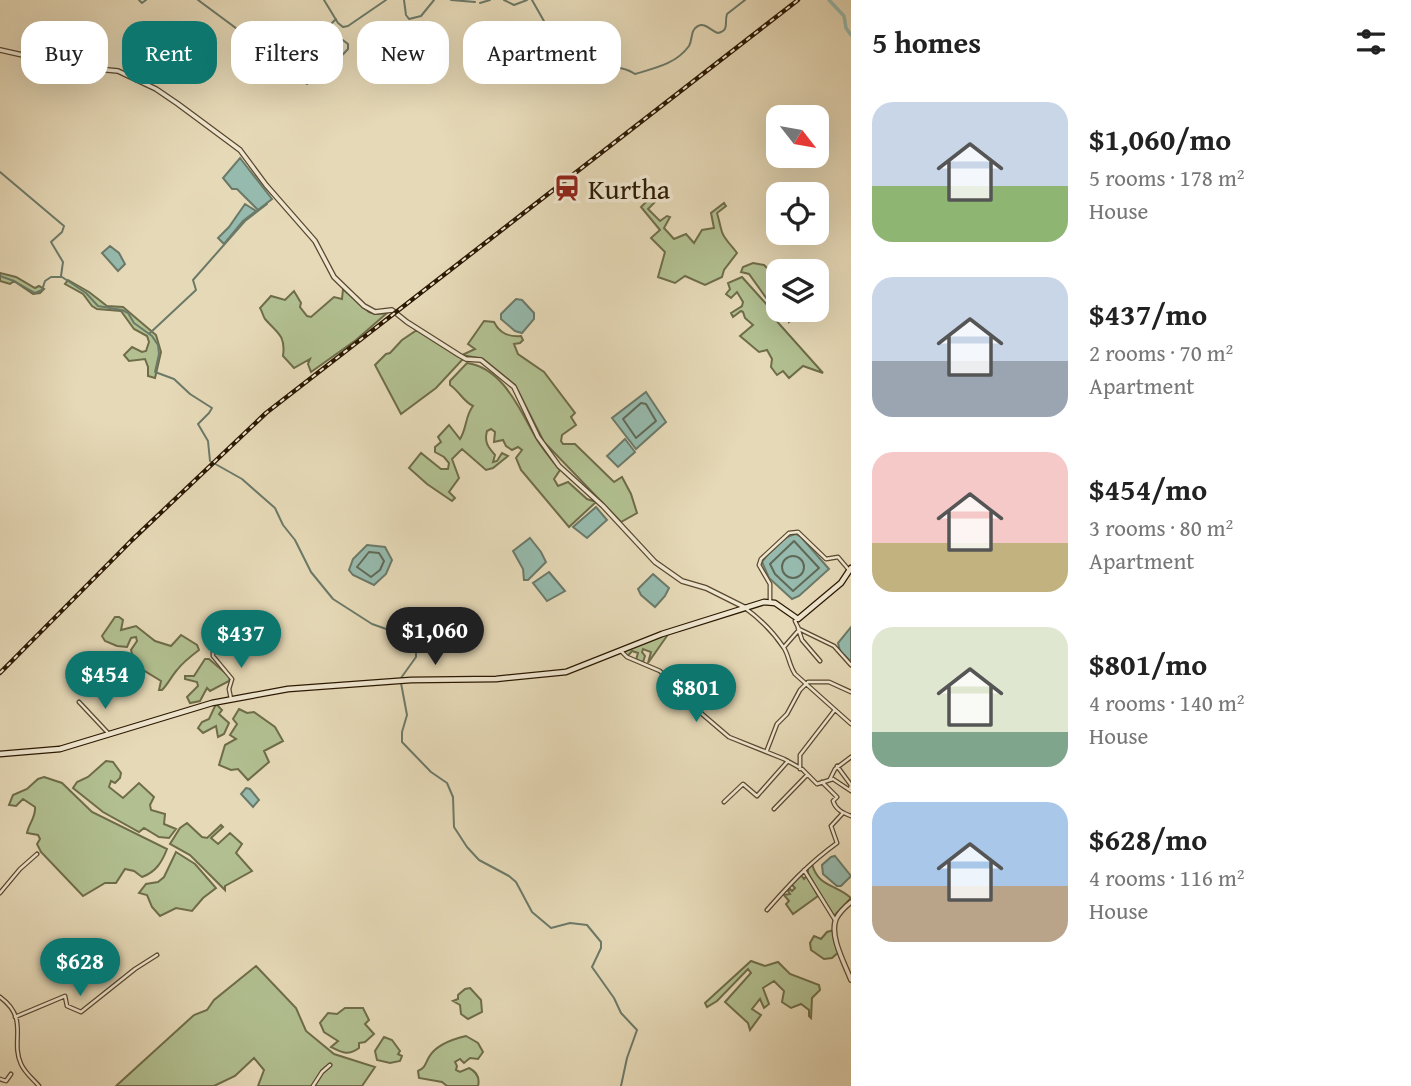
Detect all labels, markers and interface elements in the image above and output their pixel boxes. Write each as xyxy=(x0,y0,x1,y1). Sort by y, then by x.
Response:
text: 5 homes xyxy=(872,20,981,64)
chip: Buy xyxy=(21,21,108,84)
chip: Rent xyxy=(122,21,217,84)
chip: Filters xyxy=(231,21,343,84)
chip: New xyxy=(357,21,449,84)
chip: Apartment xyxy=(463,21,621,84)
icon: filters xyxy=(1352,23,1390,61)
north arrow xyxy=(766,105,830,168)
map controls xyxy=(766,105,829,322)
text: $1,060/mo xyxy=(1089,117,1231,161)
icon: home xyxy=(928,130,1012,214)
text: 5 rooms · 178 m² xyxy=(1089,161,1244,194)
place label: Kurtha xyxy=(588,168,671,209)
station icon: Kurtha xyxy=(552,173,582,203)
button: locate xyxy=(766,182,829,245)
text: House xyxy=(1089,194,1148,227)
button: layers xyxy=(766,259,829,322)
text: $437/mo xyxy=(1089,292,1207,336)
icon: home xyxy=(928,305,1012,389)
text: 2 rooms · 70 m² xyxy=(1089,336,1233,369)
text: Apartment xyxy=(1089,369,1194,402)
text: $454/mo xyxy=(1089,467,1207,511)
icon: home xyxy=(928,480,1012,564)
text: 3 rooms · 80 m² xyxy=(1089,511,1233,544)
text: Apartment xyxy=(1089,544,1194,577)
pin: $1,060 xyxy=(378,608,492,667)
pin: $437 xyxy=(200,610,282,670)
text: $1,060 xyxy=(402,613,468,646)
text: $437 xyxy=(217,616,265,649)
text: $801/mo xyxy=(1089,642,1207,686)
pin: $454 xyxy=(64,652,146,711)
icon: home xyxy=(928,655,1012,739)
text: $454 xyxy=(81,657,129,690)
pin: $801 xyxy=(655,664,737,724)
text: $801 xyxy=(672,670,720,703)
text: 4 rooms · 140 m² xyxy=(1089,686,1244,719)
text: House xyxy=(1089,719,1148,752)
text: $628/mo xyxy=(1089,817,1207,861)
icon: home xyxy=(928,830,1012,914)
text: 4 rooms · 116 m² xyxy=(1089,861,1244,894)
text: House xyxy=(1089,894,1148,927)
pin: $628 xyxy=(39,939,121,998)
text: $628 xyxy=(56,944,104,977)

